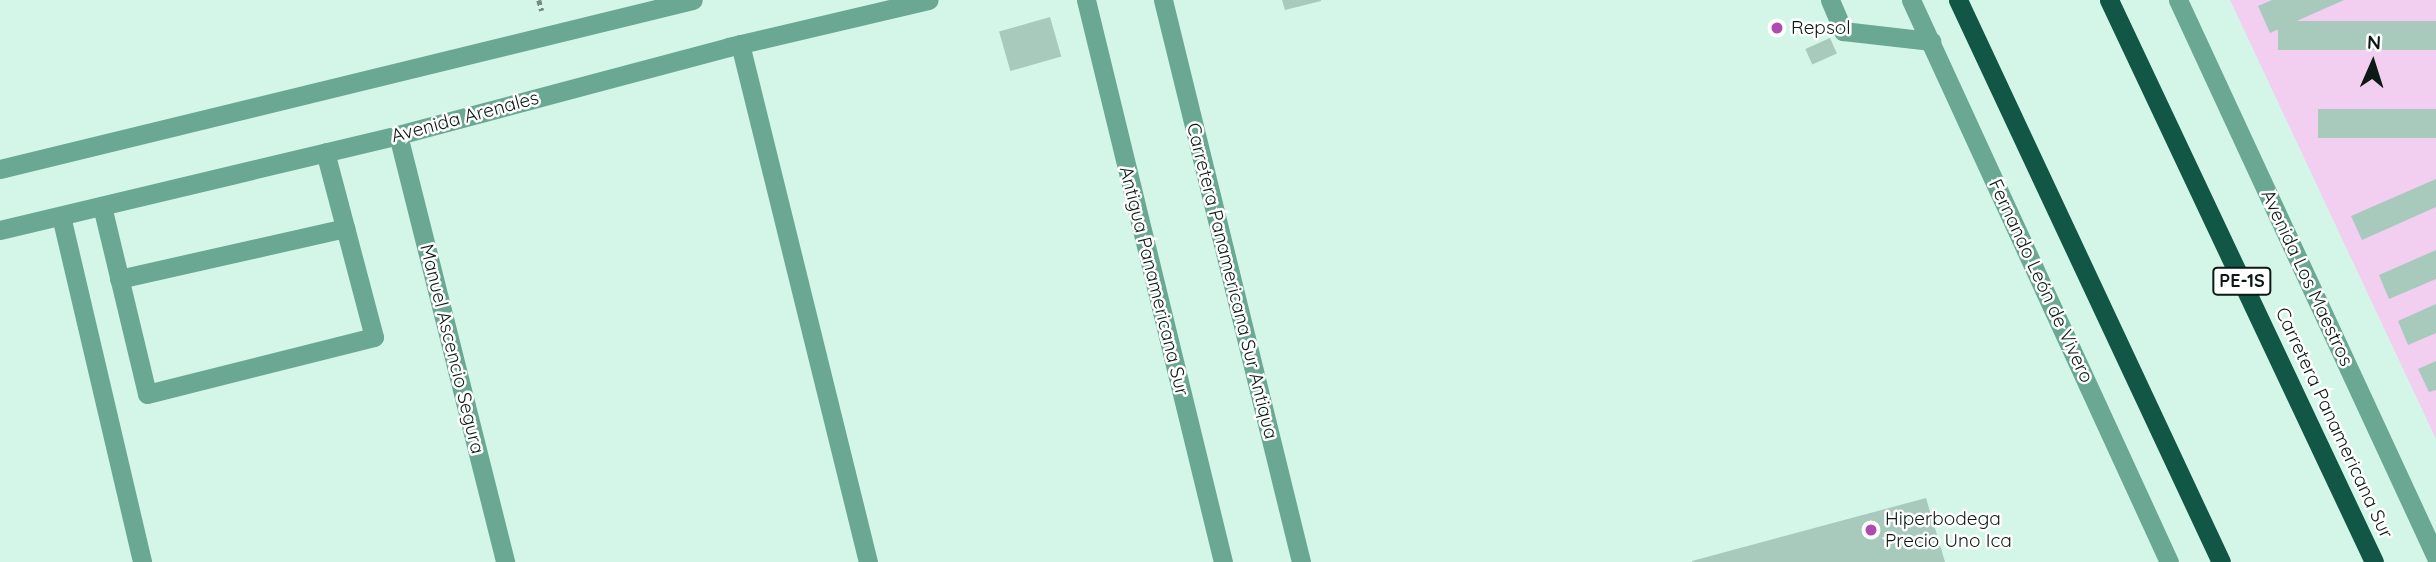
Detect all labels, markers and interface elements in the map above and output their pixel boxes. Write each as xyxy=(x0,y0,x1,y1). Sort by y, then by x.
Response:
place label: Repsol xyxy=(1791,17,1851,39)
marker: Repsol xyxy=(1769,20,1785,36)
north arrow xyxy=(2338,28,2408,98)
text: N xyxy=(2366,30,2382,54)
street label: Avenida Arenales xyxy=(389,86,541,148)
street label: Carretera Panamericana Sur Antiqua xyxy=(1182,121,1282,441)
street label: Antigua Panamericana Sur xyxy=(1114,164,1194,398)
street label: Fernando León de Vivero xyxy=(1984,176,2098,386)
street label: Avenida Los Maestros xyxy=(2256,186,2358,370)
street label: Manuel Ascencio Segura xyxy=(415,242,489,456)
road number: PE-1S xyxy=(2212,267,2272,296)
street label: Carretera Panamericana Sur xyxy=(2270,304,2398,542)
place label: Hiperbodega Precio Uno Ica xyxy=(1885,508,2012,552)
marker: Hiperbodega Precio Uno Ica xyxy=(1863,522,1879,538)

